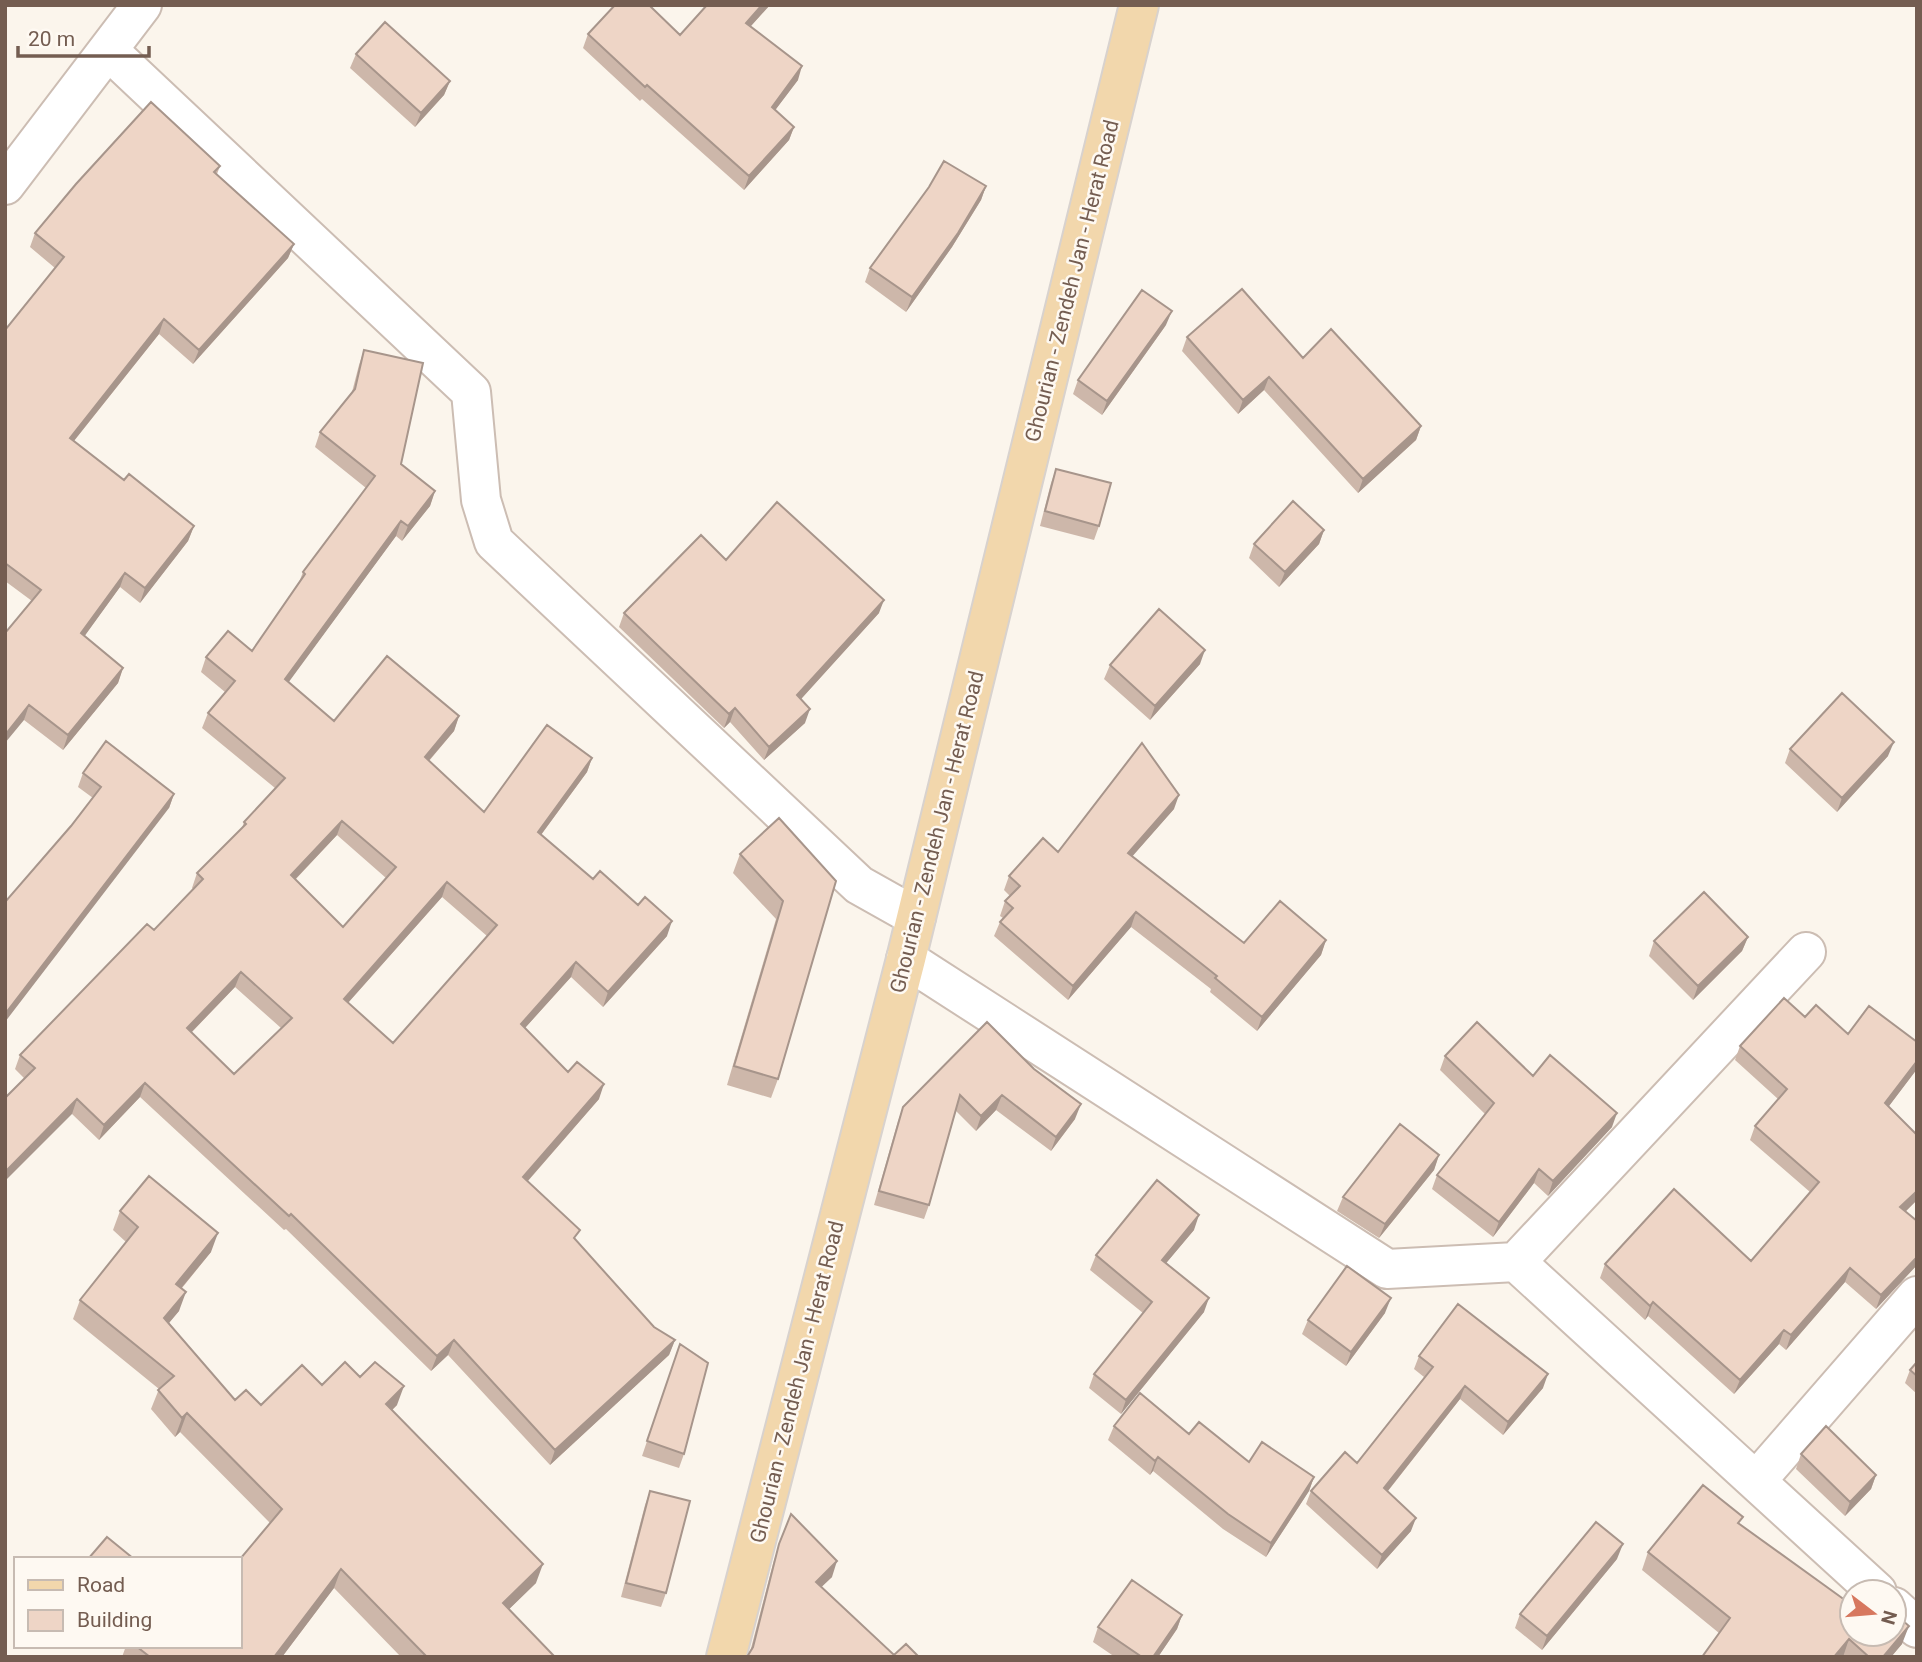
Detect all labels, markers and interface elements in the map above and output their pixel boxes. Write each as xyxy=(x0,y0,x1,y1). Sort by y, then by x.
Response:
scale bar xyxy=(18,14,149,58)
text: 20 m xyxy=(28,27,75,51)
street label: Ghourian - Zendeh Jan - Herat Road xyxy=(1020,117,1124,445)
street label: Ghourian - Zendeh Jan - Herat Road xyxy=(885,668,989,996)
street label: Ghourian - Zendeh Jan - Herat Road xyxy=(745,1218,849,1546)
legend xyxy=(14,1557,242,1648)
text: Road xyxy=(77,1573,125,1597)
north arrow xyxy=(1838,1578,1908,1648)
text: Building xyxy=(77,1608,152,1632)
text: N xyxy=(1876,1608,1902,1627)

